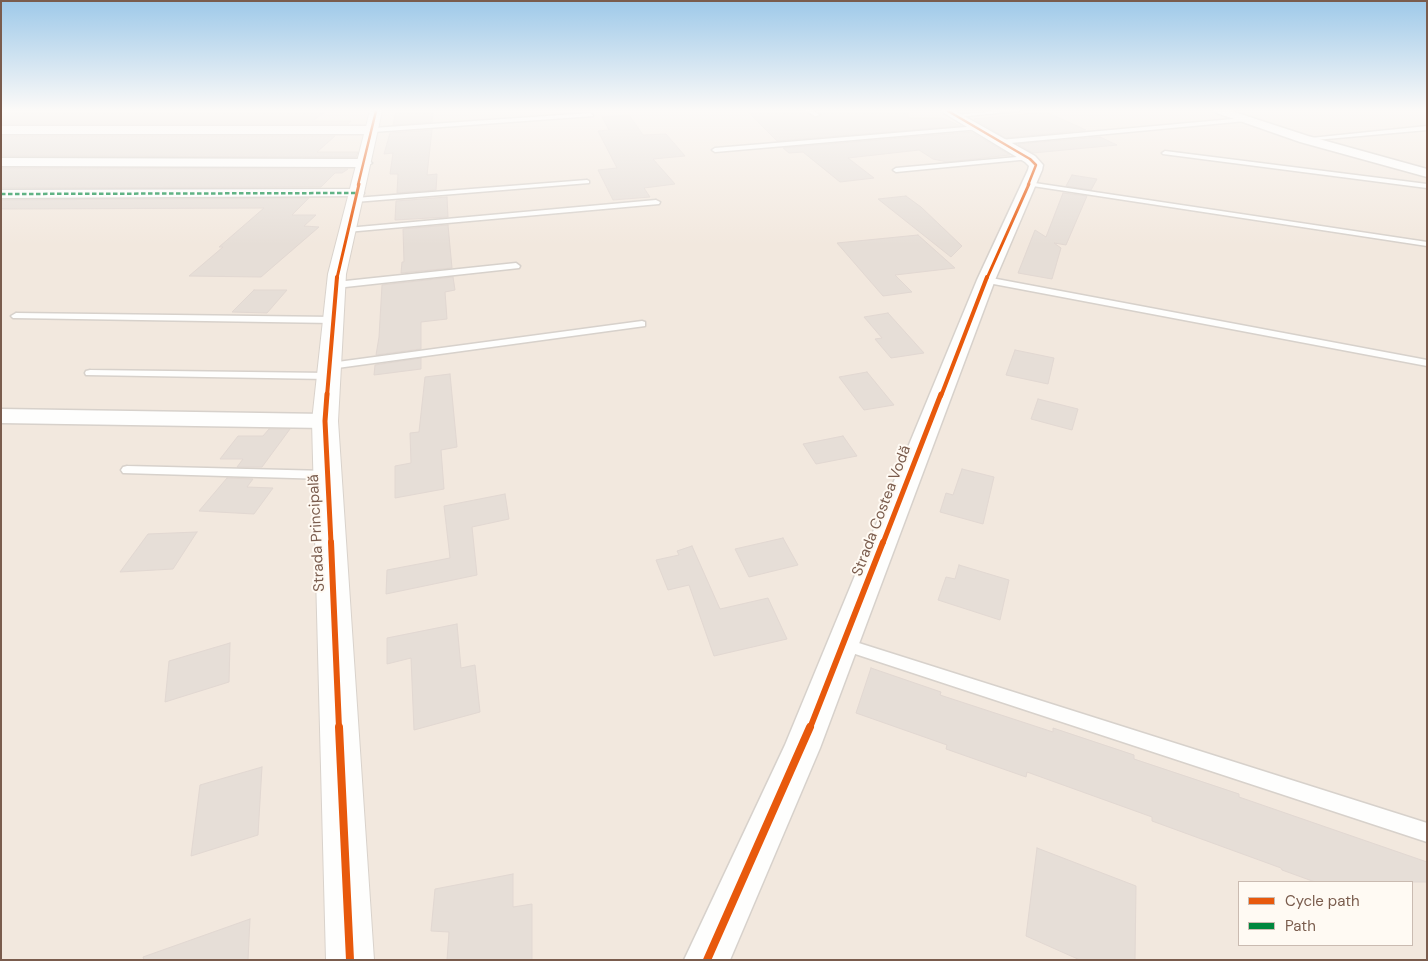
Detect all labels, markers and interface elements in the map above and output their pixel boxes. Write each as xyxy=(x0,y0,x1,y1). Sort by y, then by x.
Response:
street label: Strada Costea Vodă xyxy=(849,443,915,579)
street label: Strada Principală xyxy=(305,474,329,592)
legend xyxy=(1238,881,1413,946)
text: Cycle path xyxy=(1285,891,1360,911)
text: Path xyxy=(1285,916,1316,936)

